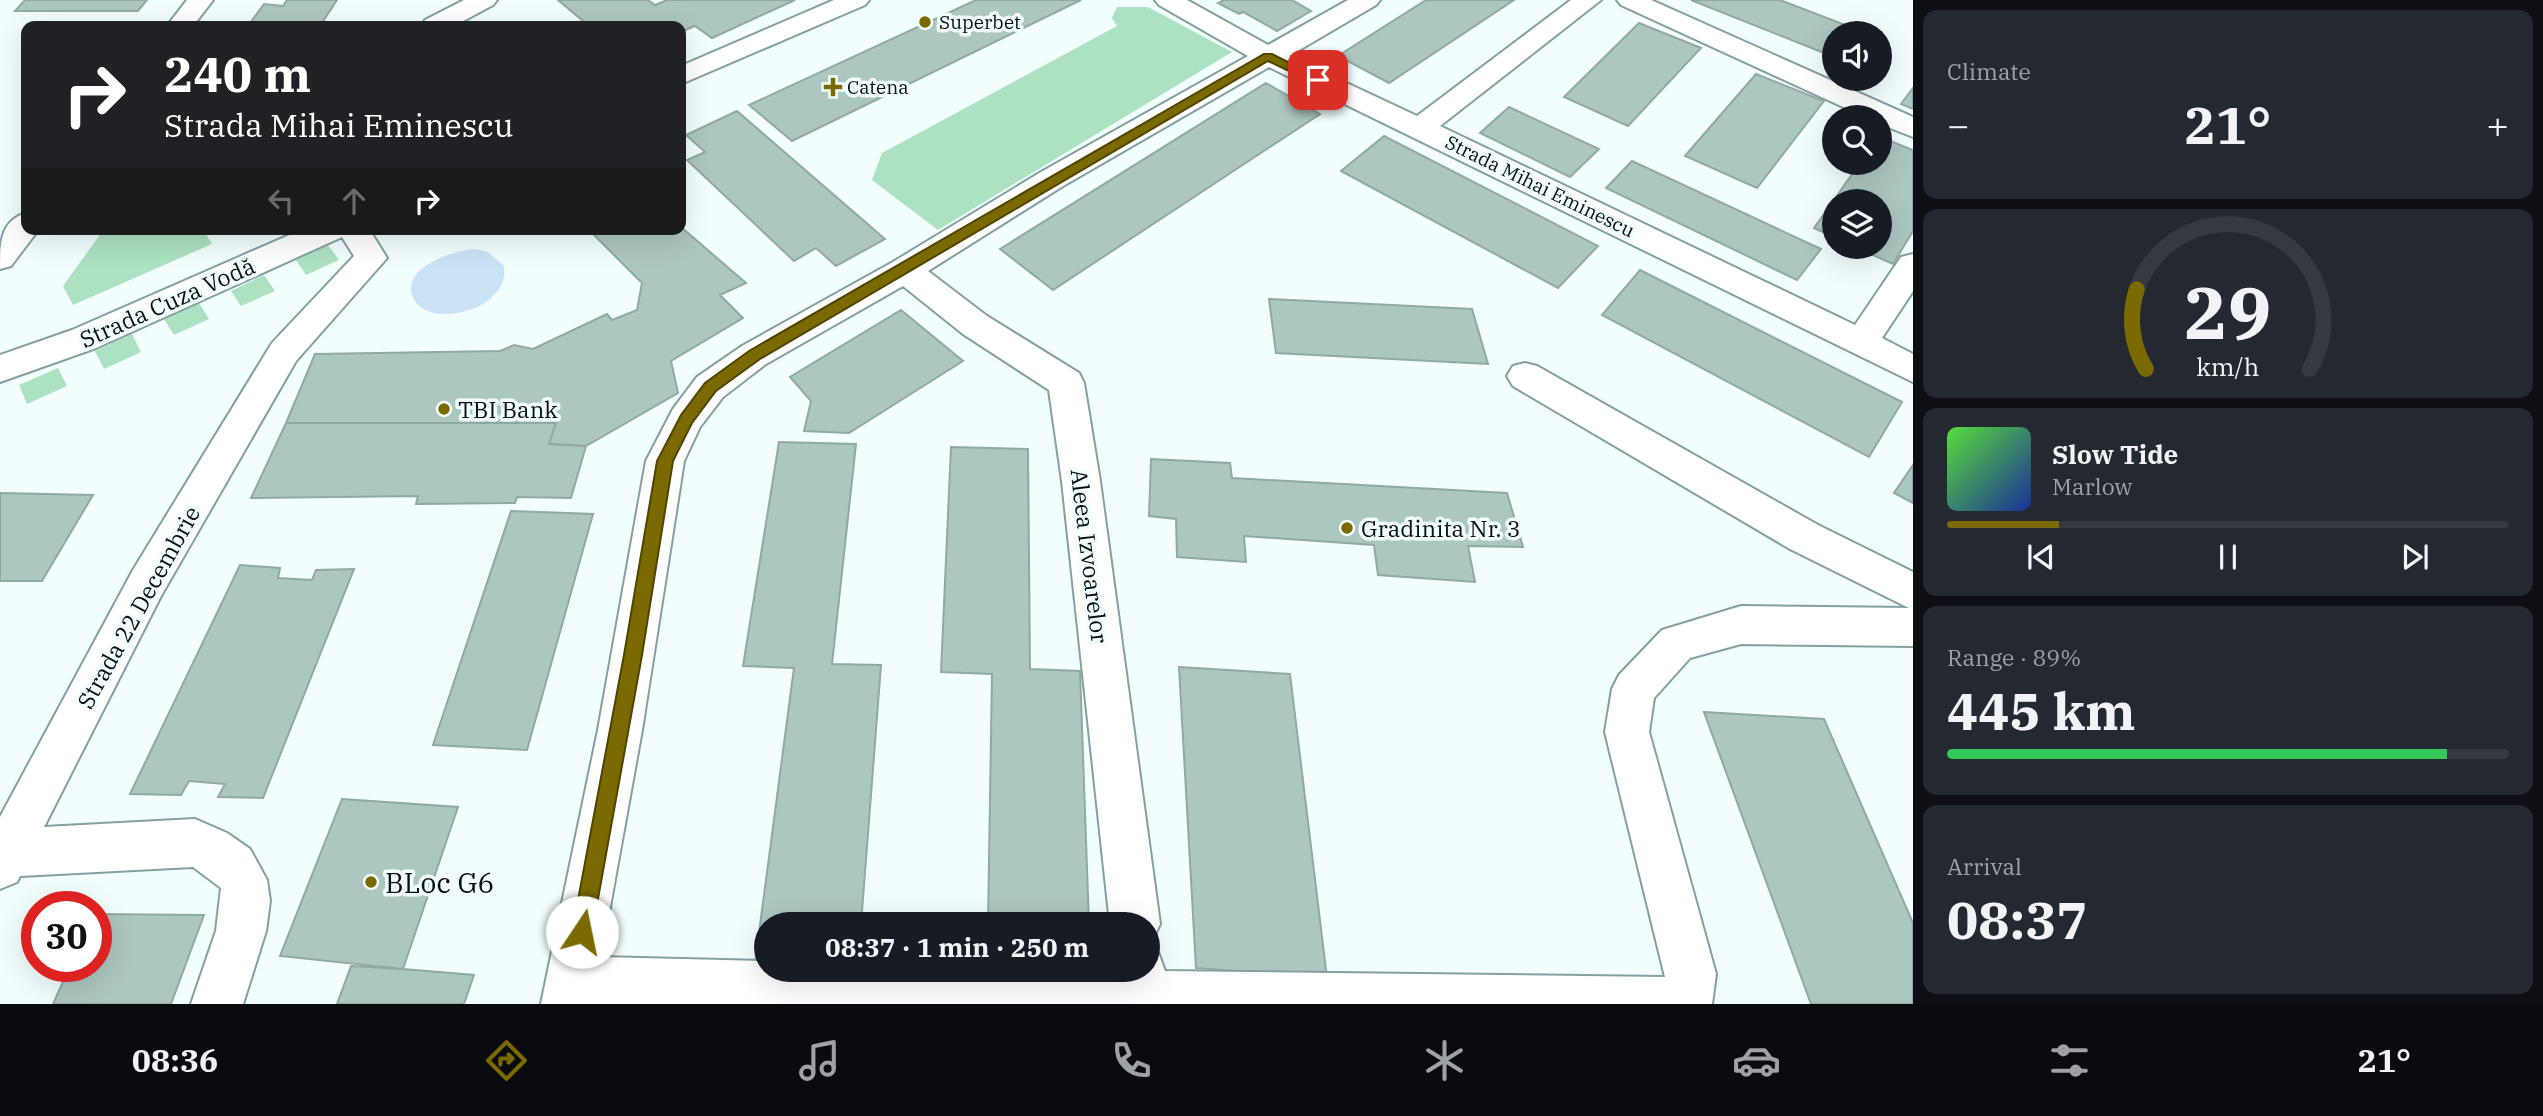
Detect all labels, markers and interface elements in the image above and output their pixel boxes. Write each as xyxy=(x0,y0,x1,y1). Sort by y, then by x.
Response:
place label: Superbet xyxy=(939,10,1021,34)
marker: Superbet xyxy=(917,14,933,30)
map controls xyxy=(1822,21,1892,259)
button: sound xyxy=(1822,21,1892,91)
text: 240 m xyxy=(164,42,311,105)
icon: right xyxy=(49,49,140,140)
pin xyxy=(1288,50,1348,110)
text: Climate xyxy=(1947,56,2031,86)
icon: arrive xyxy=(1299,61,1337,99)
place label: Catena xyxy=(847,75,909,99)
marker: Catena xyxy=(825,79,841,95)
text: 21° xyxy=(2185,91,2271,158)
text: − xyxy=(1947,100,1970,149)
text: + xyxy=(2486,100,2509,149)
text: Strada Mihai Eminescu xyxy=(164,104,514,146)
button: search xyxy=(1822,105,1892,175)
street label: Strada Mihai Eminescu xyxy=(1441,130,1639,242)
icon: left xyxy=(262,182,300,220)
icon: ahead xyxy=(335,182,373,220)
icon: right xyxy=(408,182,446,220)
button: layers xyxy=(1822,189,1892,259)
street label: Strada Cuza Vodă xyxy=(75,250,259,354)
text: 29 xyxy=(2184,265,2272,360)
text: km/h xyxy=(2196,350,2260,383)
place label: TBI Bank xyxy=(458,394,558,424)
marker: TBI Bank xyxy=(436,401,452,417)
text: Slow Tide xyxy=(2052,437,2178,471)
street label: Aleea Izvoarelor xyxy=(1064,467,1116,645)
text: Marlow xyxy=(2052,471,2132,501)
street label: Strada 22 Decembrie xyxy=(70,500,206,714)
place label: Gradinita Nr. 3 xyxy=(1361,513,1521,543)
marker: Gradinita Nr. 3 xyxy=(1339,520,1355,536)
icon: previous xyxy=(2022,538,2060,576)
icon: pause xyxy=(2209,538,2247,576)
icon: next xyxy=(2396,538,2434,576)
text: Range · 89% xyxy=(1947,642,2081,672)
text: 445 km xyxy=(1947,677,2136,744)
text: Arrival xyxy=(1947,851,2022,881)
place label: BLoc G6 xyxy=(385,864,494,901)
marker: BLoc G6 xyxy=(363,874,379,890)
text: 08:37 xyxy=(1947,886,2088,953)
speed limit sign: 30 xyxy=(21,891,112,982)
position arrow xyxy=(545,895,619,969)
text: 08:37 · 1 min · 250 m xyxy=(825,930,1089,964)
icon: directions xyxy=(482,1036,531,1085)
icon: music xyxy=(795,1036,844,1085)
icon: phone xyxy=(1107,1036,1156,1085)
icon: climate xyxy=(1420,1036,1469,1085)
icon: car xyxy=(1732,1036,1781,1085)
icon: filters xyxy=(2045,1036,2094,1085)
text: 08:36 xyxy=(132,1039,218,1081)
text: 21° xyxy=(2358,1039,2411,1081)

